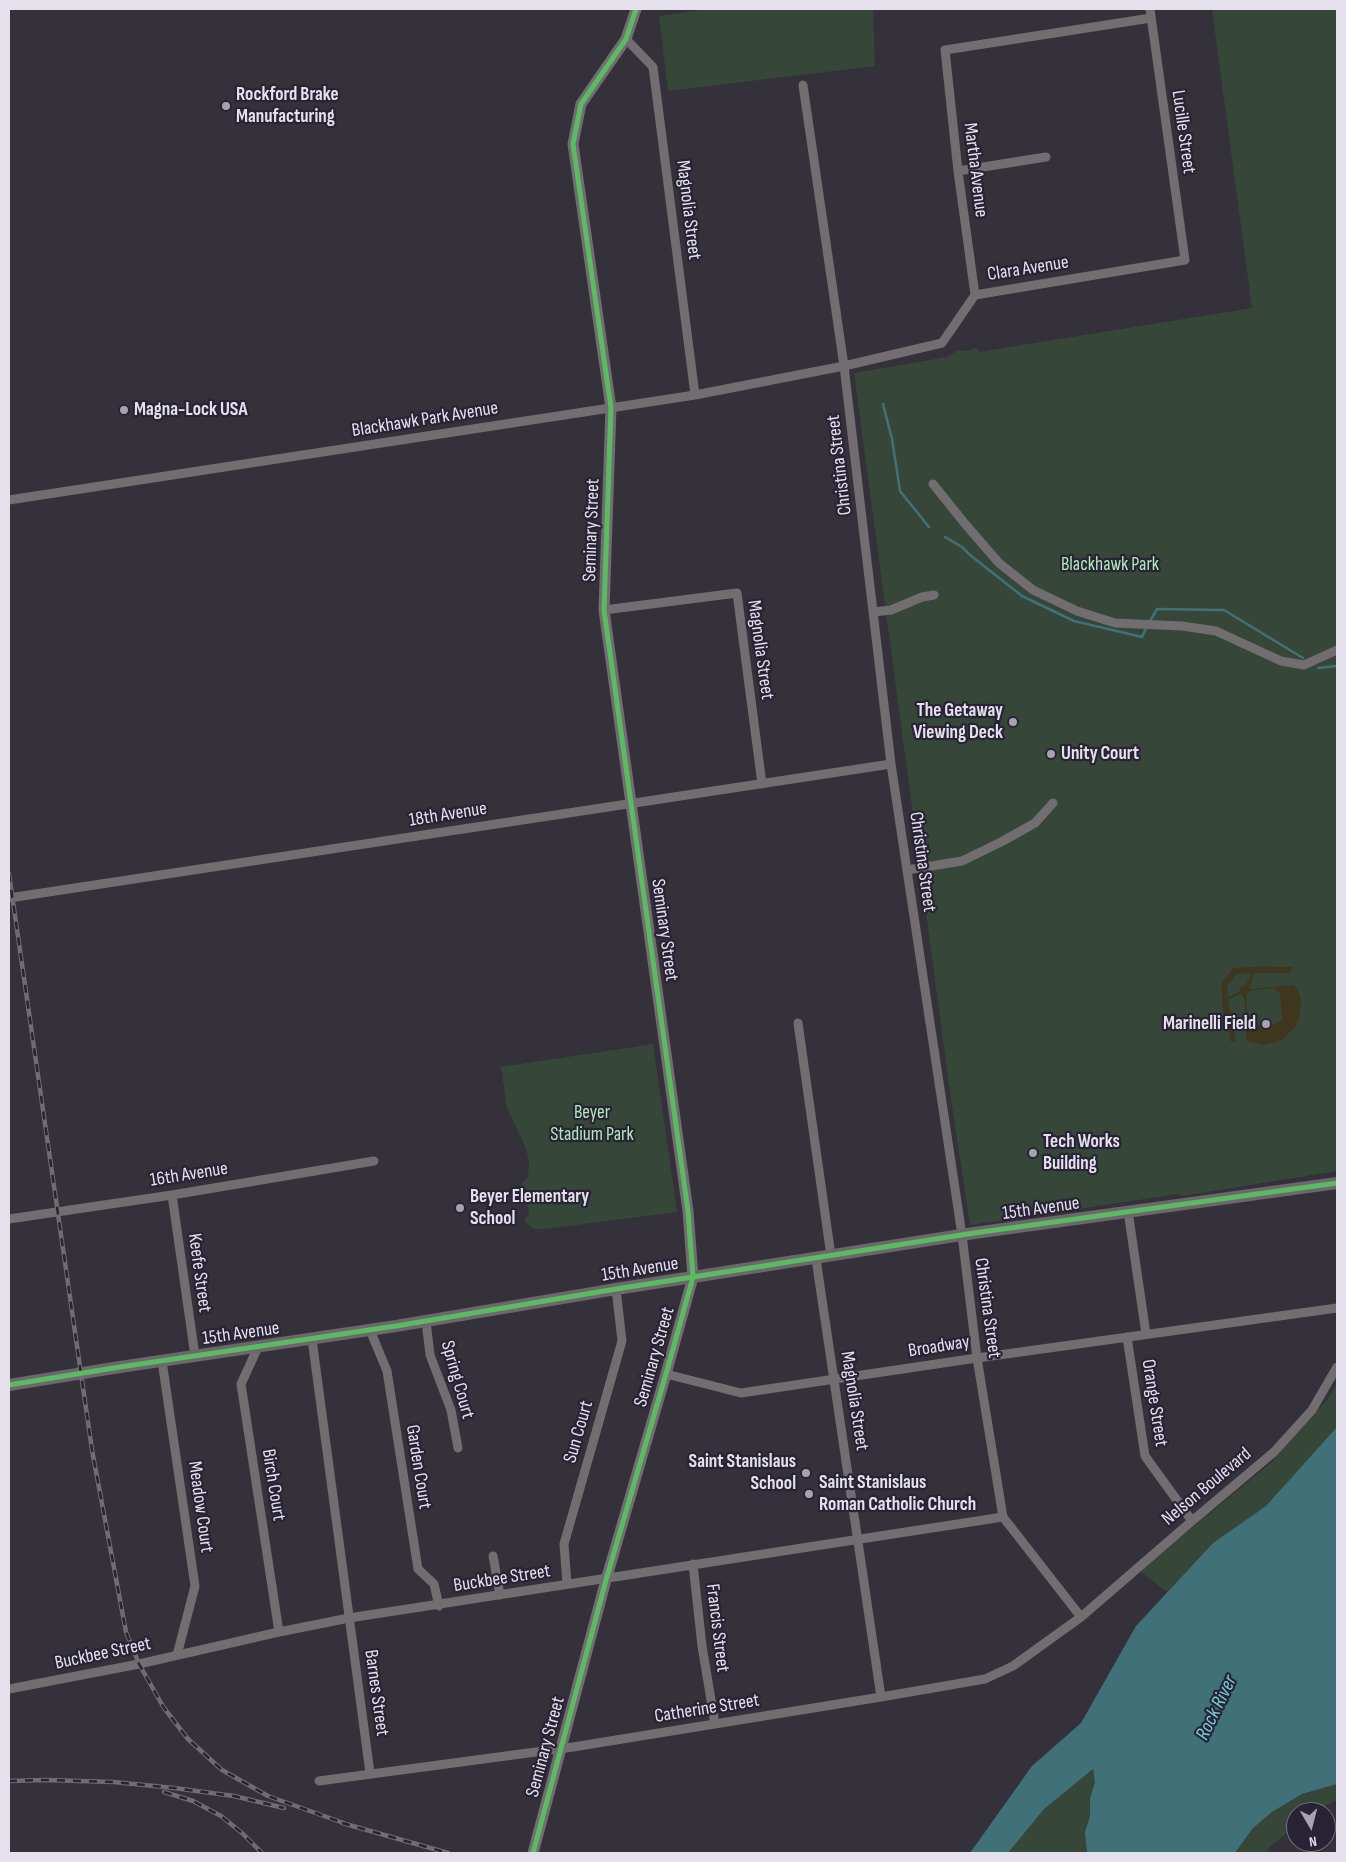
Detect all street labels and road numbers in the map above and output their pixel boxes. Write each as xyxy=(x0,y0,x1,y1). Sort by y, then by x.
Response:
street label: Lucille Street xyxy=(1166,89,1200,175)
street label: Martha Avenue xyxy=(958,121,992,219)
street label: Magnolia Street xyxy=(671,159,705,261)
street label: Clara Avenue xyxy=(986,251,1070,287)
street label: Blackhawk Park Avenue xyxy=(350,397,500,443)
street label: Christina Street xyxy=(823,413,857,517)
street label: Seminary Street xyxy=(579,478,605,582)
street label: Magnolia Street xyxy=(742,599,778,701)
street label: 18th Avenue xyxy=(408,798,488,832)
street label: Christina Street xyxy=(904,810,940,914)
street label: Seminary Street xyxy=(646,877,682,983)
street label: 16th Avenue xyxy=(149,1158,229,1192)
street label: 15th Avenue xyxy=(1001,1192,1081,1226)
street label: Keefe Street xyxy=(182,1232,216,1314)
street label: 15th Avenue xyxy=(600,1253,680,1287)
street label: Christina Street xyxy=(969,1256,1005,1360)
street label: Seminary Street xyxy=(630,1304,680,1410)
street label: 15th Avenue xyxy=(201,1317,281,1351)
street label: Broadway xyxy=(907,1331,971,1363)
street label: Spring Court xyxy=(435,1338,479,1422)
street label: Magnolia Street xyxy=(835,1350,873,1452)
street label: Orange Street xyxy=(1136,1358,1172,1448)
street label: Sun Court xyxy=(559,1398,599,1466)
street label: Garden Court xyxy=(400,1423,436,1511)
street label: Nelson Boulevard xyxy=(1158,1443,1256,1531)
street label: Birch Court xyxy=(256,1448,290,1522)
street label: Meadow Court xyxy=(182,1460,218,1554)
street label: Buckbee Street xyxy=(452,1560,552,1598)
street label: Francis Street xyxy=(700,1583,734,1673)
street label: Buckbee Street xyxy=(53,1633,153,1675)
street label: Barnes Street xyxy=(359,1648,393,1738)
street label: Catherine Street xyxy=(653,1689,761,1729)
street label: Seminary Street xyxy=(522,1694,570,1800)

